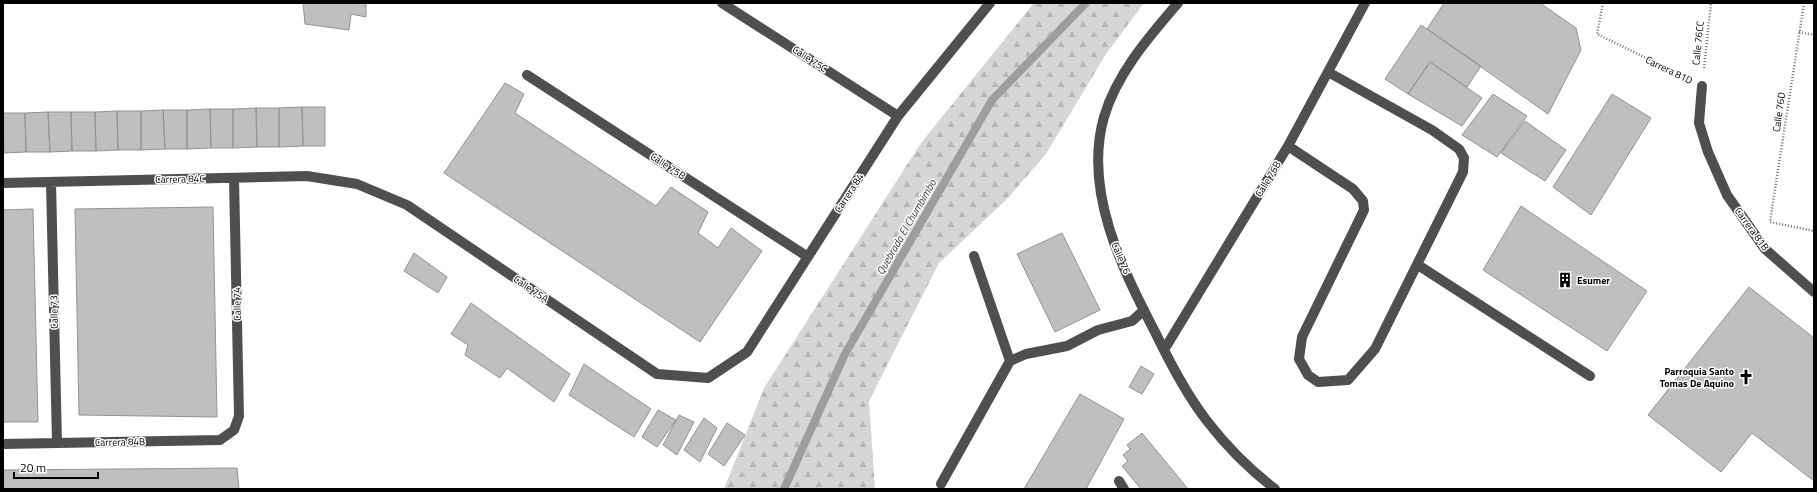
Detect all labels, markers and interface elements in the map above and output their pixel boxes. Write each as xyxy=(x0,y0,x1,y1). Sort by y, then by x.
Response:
street label: Calle 76CC xyxy=(1688,20,1708,66)
street label: Calle 75C xyxy=(790,42,831,76)
street label: Carrera 81D xyxy=(1643,52,1695,88)
street label: Calle 76D xyxy=(1769,91,1789,133)
street label: Calle 75B xyxy=(647,149,689,183)
street label: Calle 76B xyxy=(1251,158,1285,200)
street label: Carrera 84 xyxy=(831,170,868,216)
street label: Carrera 84C xyxy=(155,171,205,187)
water label: Quebrada El Chumbimbo xyxy=(872,176,940,278)
street label: Carrera 81B xyxy=(1731,204,1773,254)
street label: Calle 76 xyxy=(1108,240,1135,277)
building icon: Esumer xyxy=(1556,271,1574,289)
street label: Calle 75A xyxy=(510,272,552,306)
place label: Esumer xyxy=(1577,273,1610,288)
street label: Calle 74 xyxy=(229,287,245,321)
street label: Calle 73 xyxy=(46,295,62,329)
place label: Parroquia Santo Tomas De Aquino xyxy=(1660,364,1734,391)
church icon: Parroquia Santo Tomas De Aquino xyxy=(1737,368,1755,386)
street label: Carrera 84B xyxy=(95,434,145,450)
scale bar xyxy=(14,454,98,480)
text: 20 m xyxy=(20,458,46,477)

